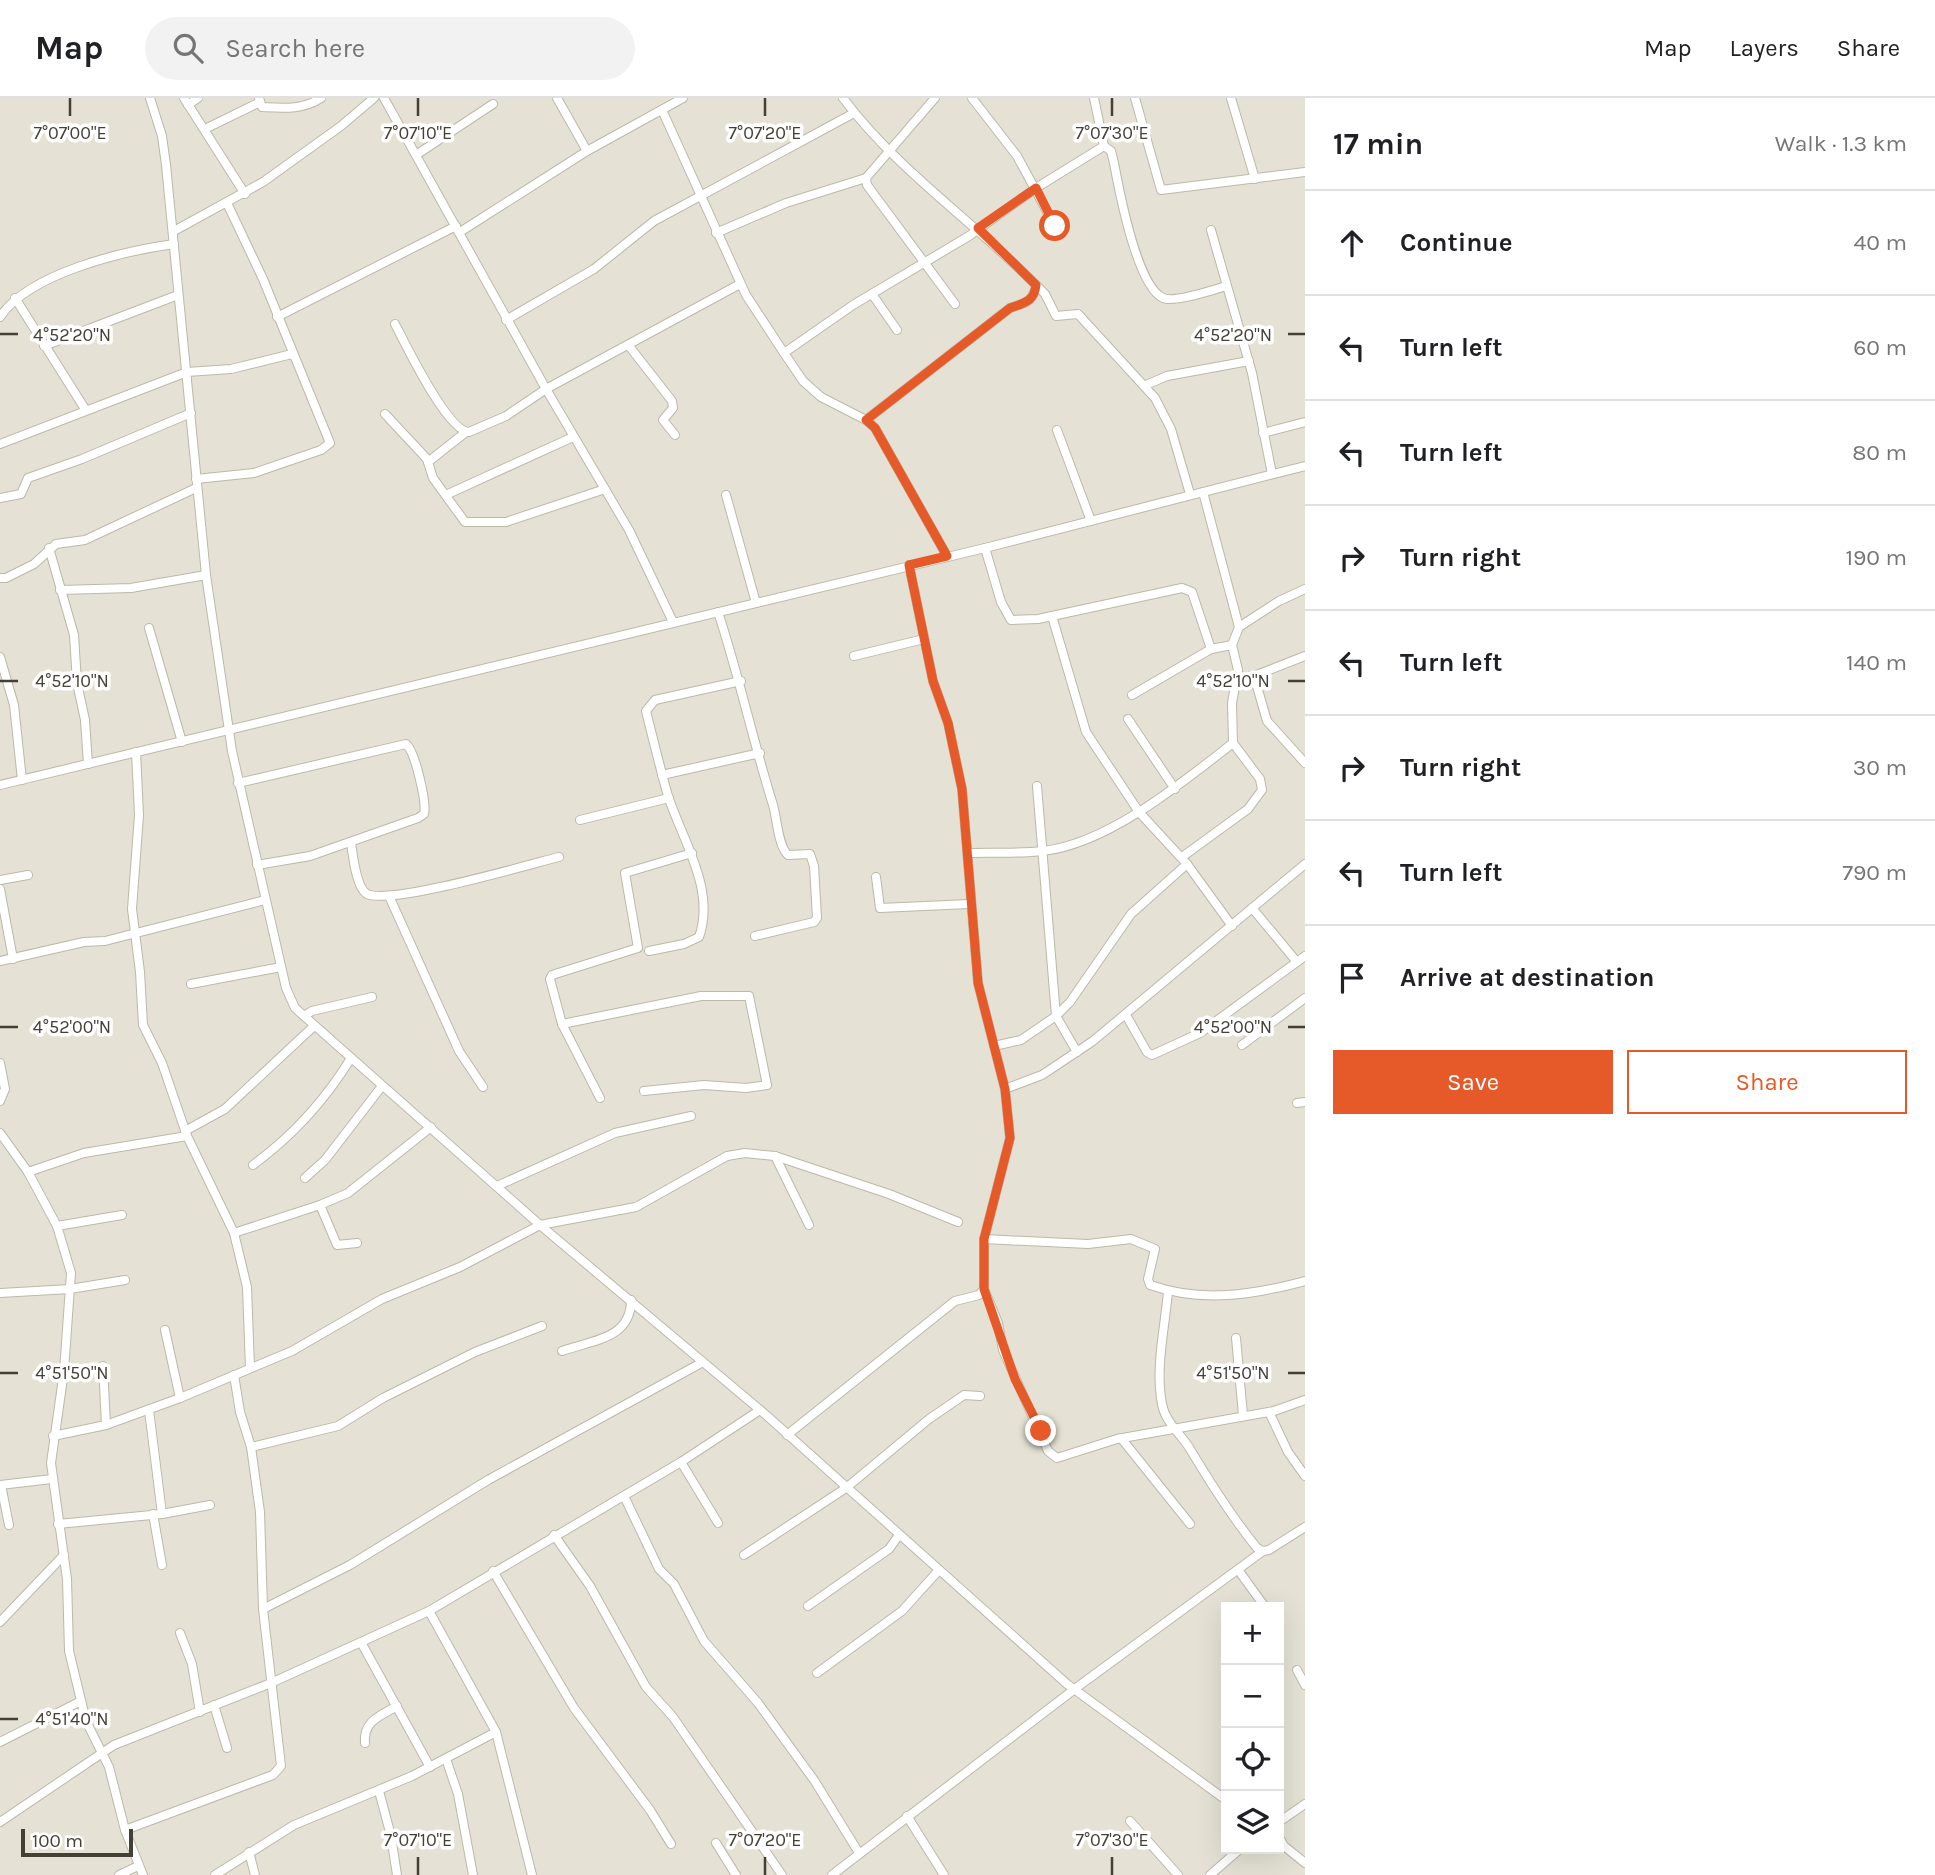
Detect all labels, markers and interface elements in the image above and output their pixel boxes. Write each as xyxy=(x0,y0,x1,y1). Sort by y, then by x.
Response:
search box xyxy=(145,17,635,80)
text: Map xyxy=(35,29,103,67)
icon: search xyxy=(169,29,207,67)
text: Search here xyxy=(225,33,365,64)
text: Map xyxy=(1644,34,1692,62)
text: Layers xyxy=(1730,34,1799,62)
text: Share xyxy=(1837,34,1900,62)
text: 7°07'00"E xyxy=(33,122,107,144)
text: 7°07'10"E xyxy=(384,122,452,144)
text: 7°07'20"E xyxy=(729,122,801,144)
text: 7°07'30"E xyxy=(1075,122,1149,144)
text: 17 min xyxy=(1333,126,1423,162)
text: Walk · 1.3 km xyxy=(1775,130,1907,157)
route start xyxy=(1039,210,1070,241)
icon: ahead xyxy=(1333,224,1371,262)
text: Continue xyxy=(1400,227,1512,258)
text: 40 m xyxy=(1854,229,1907,256)
text: 4°52'20"N xyxy=(33,324,111,346)
text: 4°52'20"N xyxy=(1194,324,1272,346)
icon: left xyxy=(1333,329,1371,367)
text: Turn left xyxy=(1400,332,1502,363)
text: 60 m xyxy=(1853,334,1907,361)
icon: left xyxy=(1333,434,1371,472)
text: Turn left xyxy=(1400,437,1502,468)
text: 80 m xyxy=(1852,439,1907,466)
icon: right xyxy=(1333,539,1371,577)
text: Turn right xyxy=(1400,542,1521,573)
text: 190 m xyxy=(1845,544,1907,571)
icon: left xyxy=(1333,644,1371,682)
text: Turn left xyxy=(1400,647,1502,678)
text: 140 m xyxy=(1846,649,1907,676)
text: 4°52'10"N xyxy=(35,670,109,692)
text: 4°52'10"N xyxy=(1196,670,1270,692)
icon: right xyxy=(1333,749,1371,787)
text: Turn right xyxy=(1400,752,1521,783)
text: 30 m xyxy=(1853,754,1907,781)
icon: left xyxy=(1333,854,1371,892)
text: Turn left xyxy=(1400,857,1502,888)
text: 790 m xyxy=(1842,859,1907,886)
icon: arrive xyxy=(1333,959,1371,997)
text: Arrive at destination xyxy=(1400,962,1654,993)
text: 4°52'00"N xyxy=(33,1016,111,1038)
text: 4°52'00"N xyxy=(1194,1016,1272,1038)
button: Save xyxy=(1333,1050,1613,1114)
button: Share xyxy=(1627,1050,1907,1114)
text: 4°51'50"N xyxy=(35,1362,109,1384)
text: 4°51'50"N xyxy=(1196,1362,1270,1384)
route end xyxy=(1025,1415,1056,1446)
map controls xyxy=(1221,1602,1284,1854)
button: + xyxy=(1221,1602,1284,1665)
button: − xyxy=(1221,1665,1284,1728)
text: 4°51'40"N xyxy=(35,1708,109,1730)
button: locate xyxy=(1221,1728,1284,1791)
button: layers xyxy=(1221,1791,1284,1854)
scale bar xyxy=(21,1826,133,1858)
text: 7°07'10"E xyxy=(384,1829,452,1851)
text: 7°07'20"E xyxy=(729,1829,801,1851)
text: 7°07'30"E xyxy=(1075,1829,1149,1851)
text: 100 m xyxy=(32,1830,83,1852)

